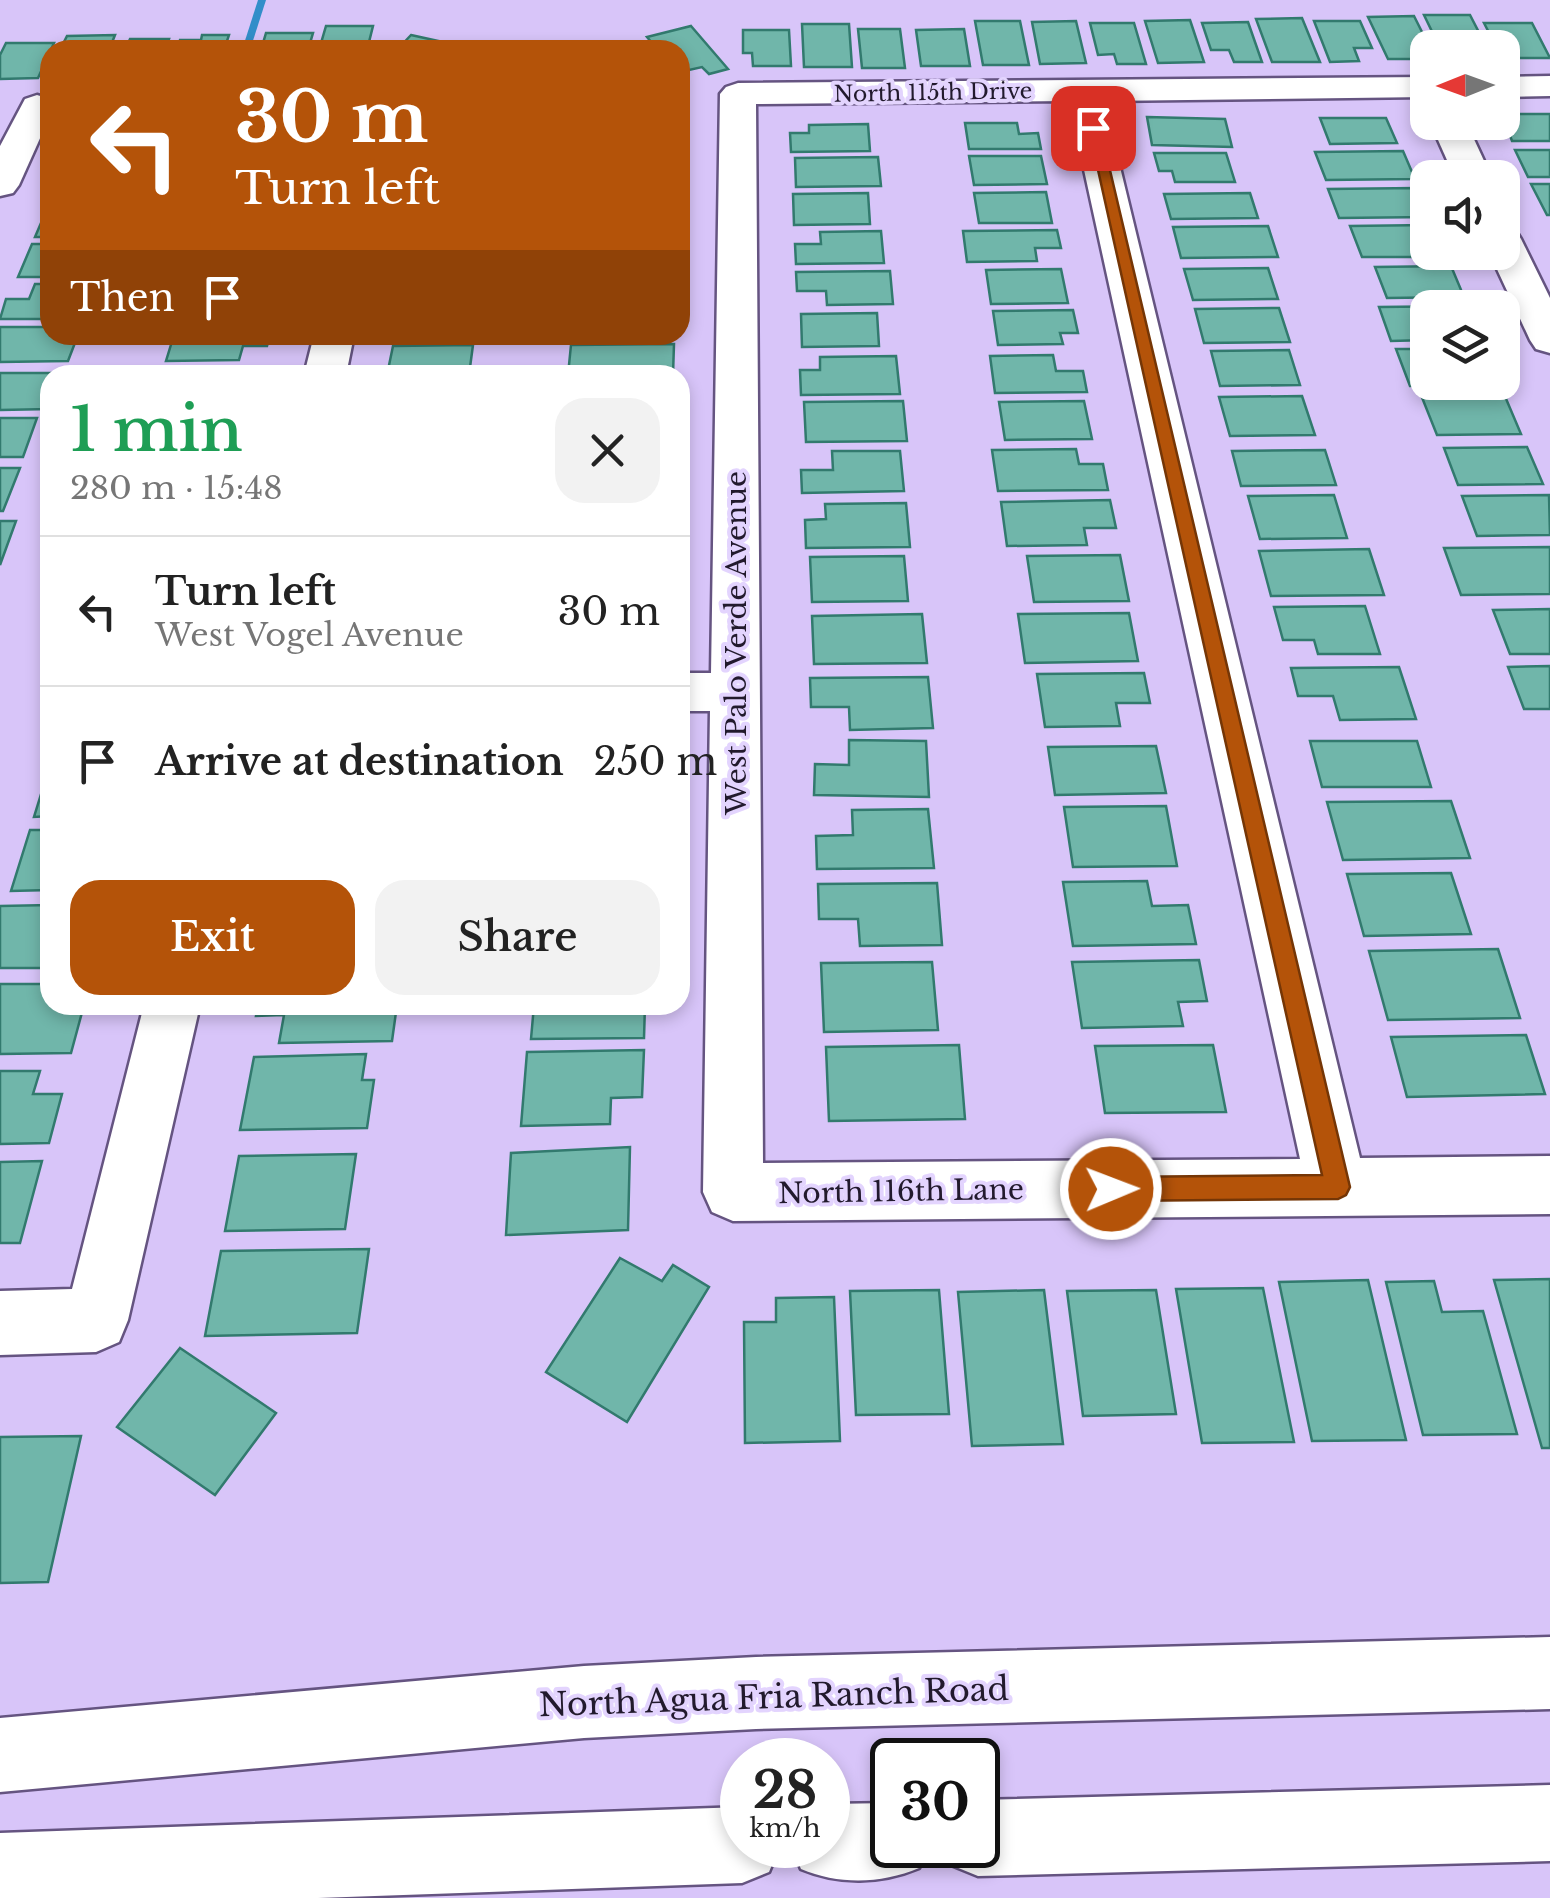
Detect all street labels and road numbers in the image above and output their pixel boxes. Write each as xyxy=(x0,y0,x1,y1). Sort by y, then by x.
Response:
street label: North 115th Drive xyxy=(833,77,1033,108)
street label: West Palo Verde Avenue xyxy=(719,471,754,816)
street label: North 116th Lane xyxy=(778,1172,1024,1211)
street label: North Agua Fria Ranch Road xyxy=(538,1669,1010,1725)

